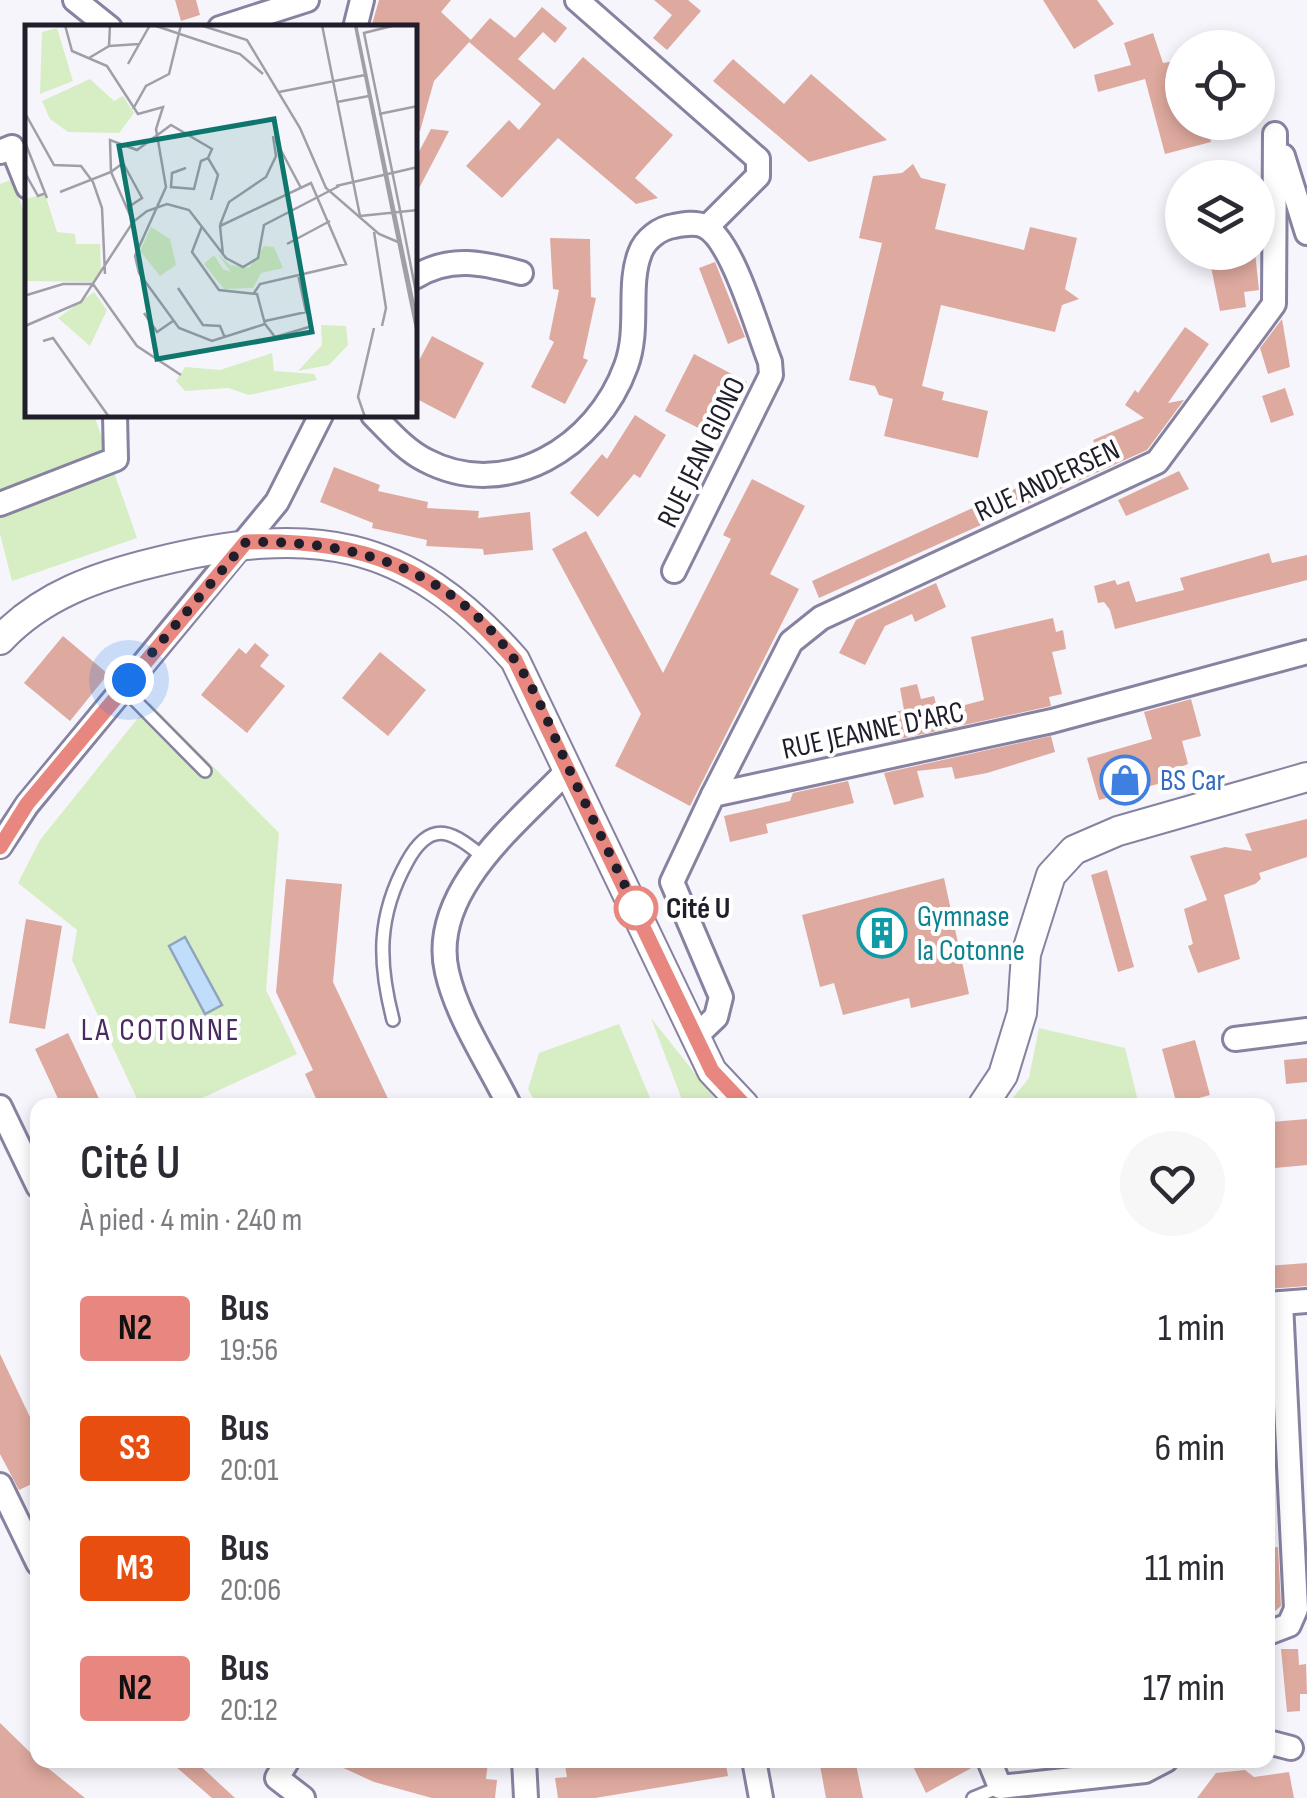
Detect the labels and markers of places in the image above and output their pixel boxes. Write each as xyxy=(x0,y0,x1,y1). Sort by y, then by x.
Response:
shop icon: BS Car xyxy=(1099,754,1151,806)
place label: BS Car xyxy=(1160,763,1226,799)
marker: Cité U xyxy=(615,887,657,929)
place label: Cité U xyxy=(666,891,730,927)
place label: Gymnase la Cotonne xyxy=(917,899,1025,969)
building icon: Gymnase la Cotonne xyxy=(856,907,908,959)

